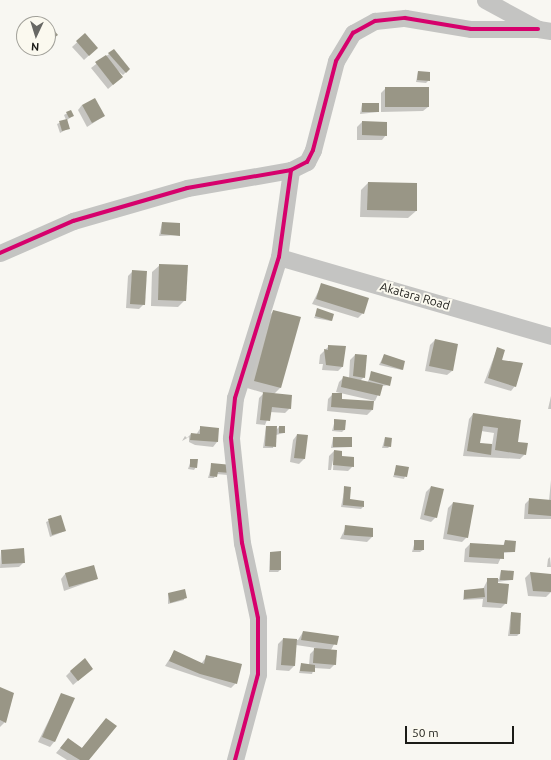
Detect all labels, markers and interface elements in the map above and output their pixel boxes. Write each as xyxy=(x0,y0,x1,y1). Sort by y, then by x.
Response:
north arrow xyxy=(16,16,56,56)
text: N xyxy=(31,41,40,53)
street label: Akatara Road xyxy=(378,279,452,313)
scale bar xyxy=(407,718,516,744)
text: 50 m xyxy=(412,726,439,739)

